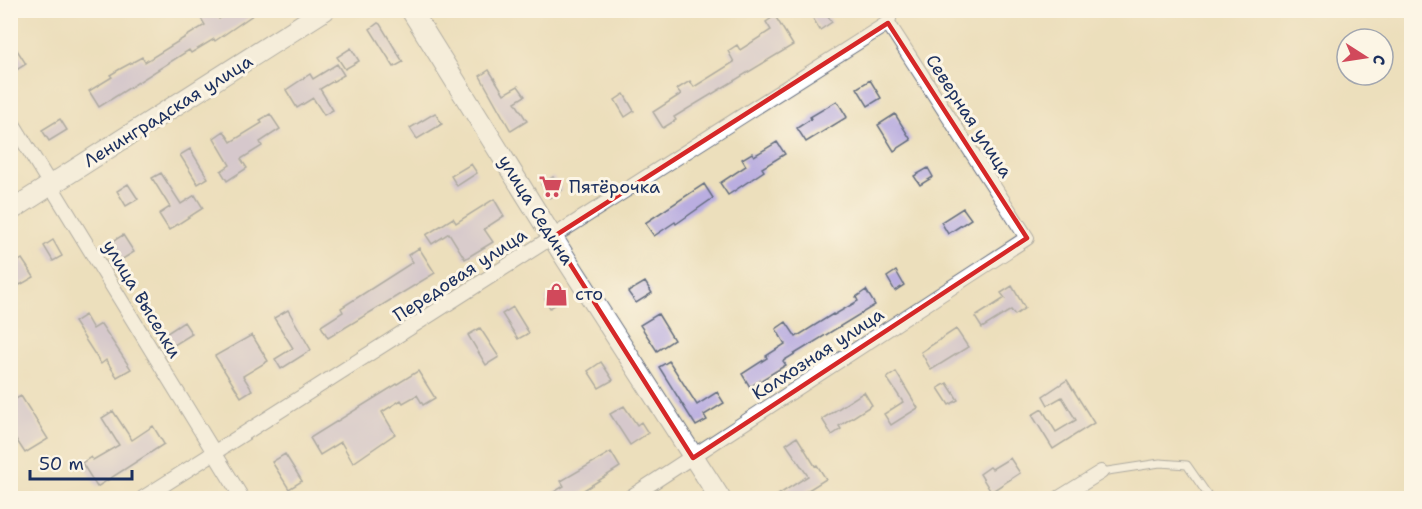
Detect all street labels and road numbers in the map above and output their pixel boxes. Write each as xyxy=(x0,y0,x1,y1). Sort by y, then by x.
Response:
street label: Ленинградская улица xyxy=(79,49,257,173)
street label: Северная улица xyxy=(920,50,1018,182)
street label: улица Седина xyxy=(493,150,579,270)
street label: Передовая улица xyxy=(389,223,531,327)
street label: улица Выселки xyxy=(97,235,187,363)
street label: Колхозная улица xyxy=(747,302,889,406)

